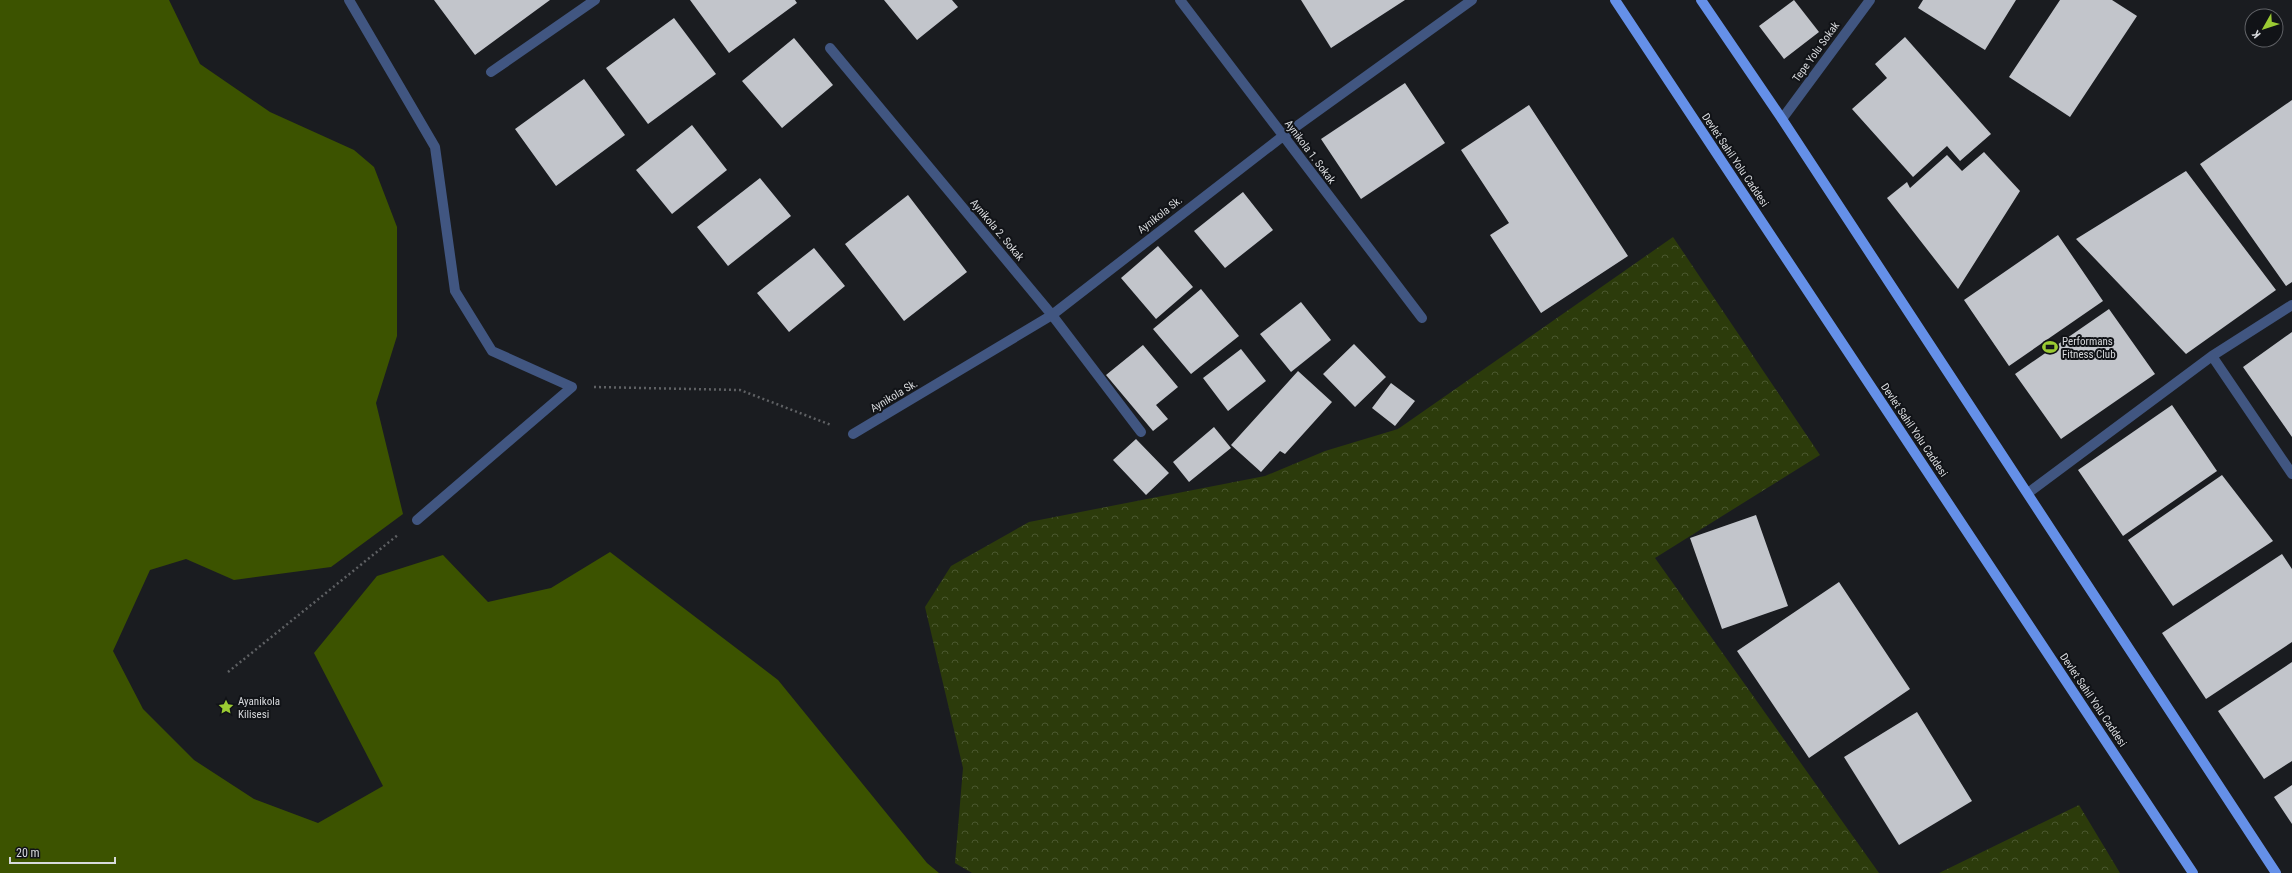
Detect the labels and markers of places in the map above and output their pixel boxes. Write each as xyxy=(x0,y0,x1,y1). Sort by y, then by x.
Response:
place label: Performans Fitness Club xyxy=(2062,335,2116,361)
sports icon: Performans Fitness Club xyxy=(2041,338,2059,356)
place label: Ayanikola Kilisesi xyxy=(238,695,280,721)
place icon: Ayanikola Kilisesi xyxy=(217,698,235,716)

